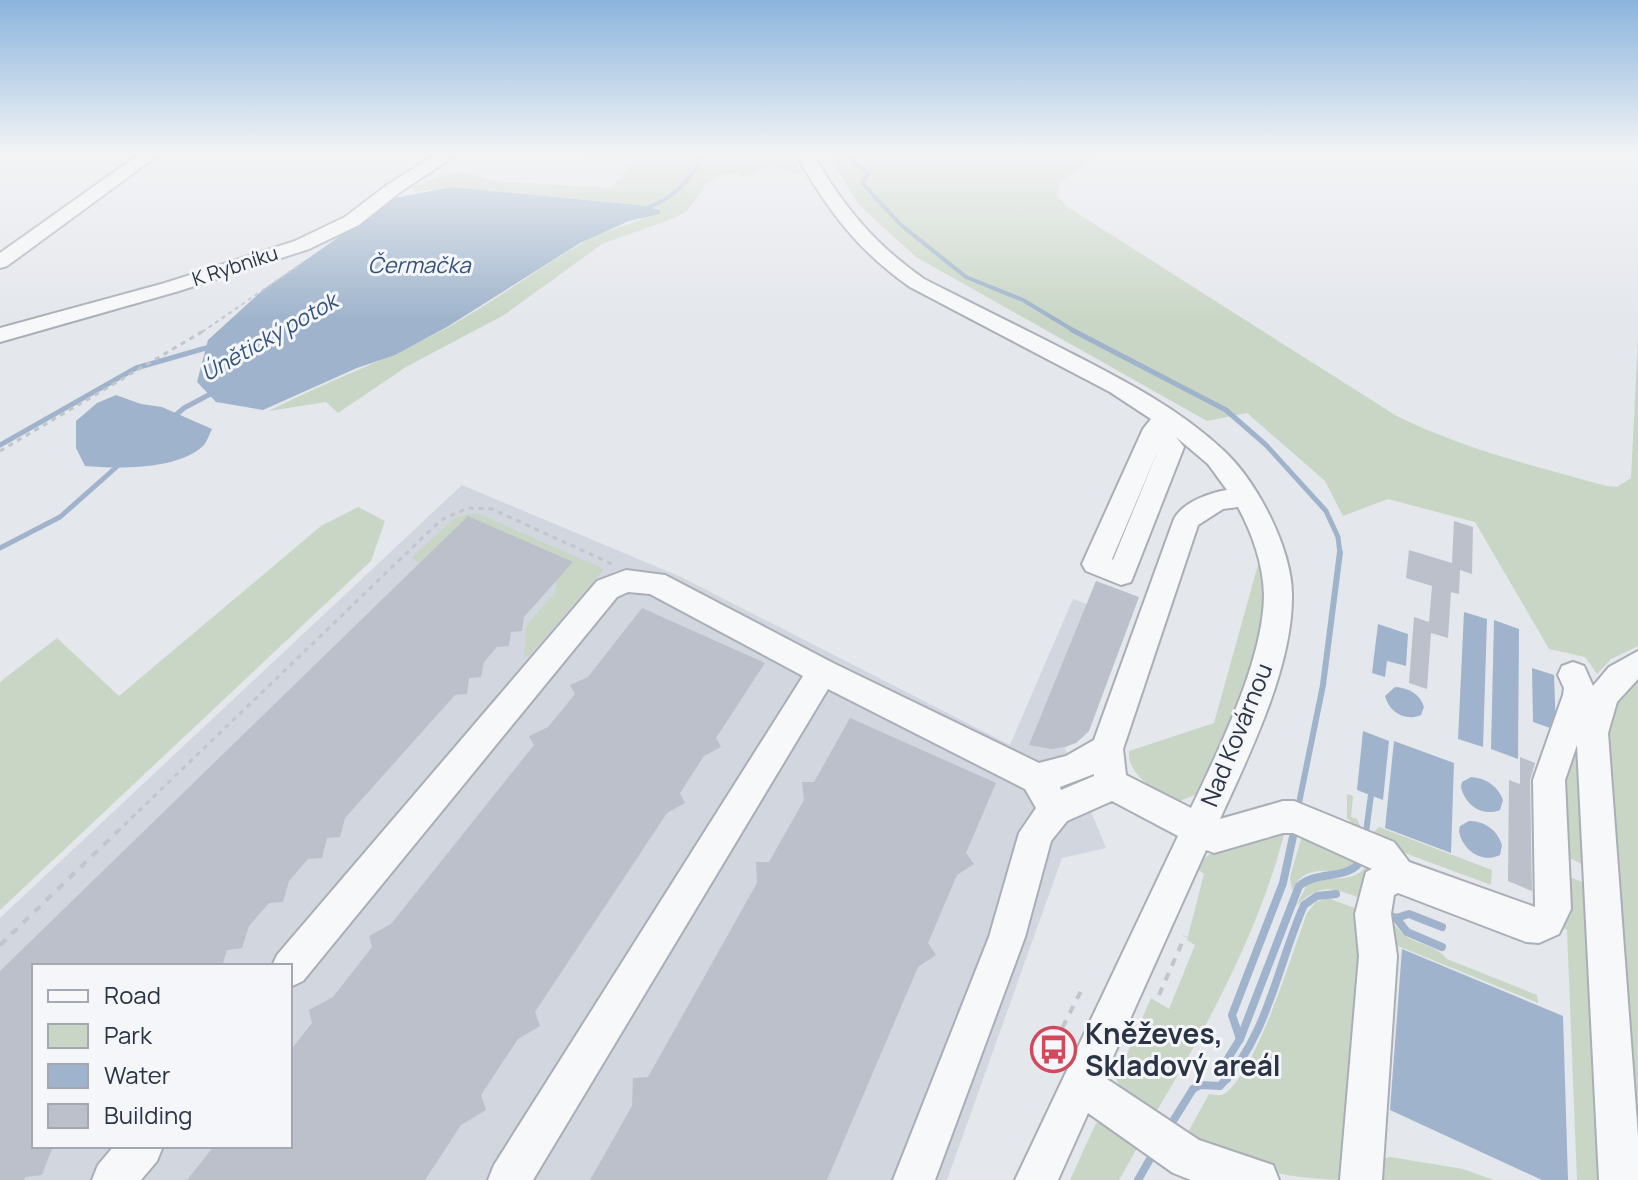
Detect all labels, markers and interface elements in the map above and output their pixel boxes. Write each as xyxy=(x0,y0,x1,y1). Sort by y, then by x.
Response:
street label: K Rybníku xyxy=(188,239,281,292)
water label: Čermačka xyxy=(368,250,472,280)
water label: Únětický potok xyxy=(195,284,345,388)
street label: Nad Kovárnou xyxy=(1192,658,1279,811)
legend xyxy=(32,964,292,1148)
text: Road xyxy=(104,978,161,1011)
place label: Kněževes, Skladový areál xyxy=(1085,1014,1281,1084)
text: Park xyxy=(104,1018,153,1051)
bus stop icon: Kněževes, Skladový areál xyxy=(1030,1026,1078,1074)
text: Water xyxy=(104,1058,171,1091)
text: Building xyxy=(104,1098,192,1131)

